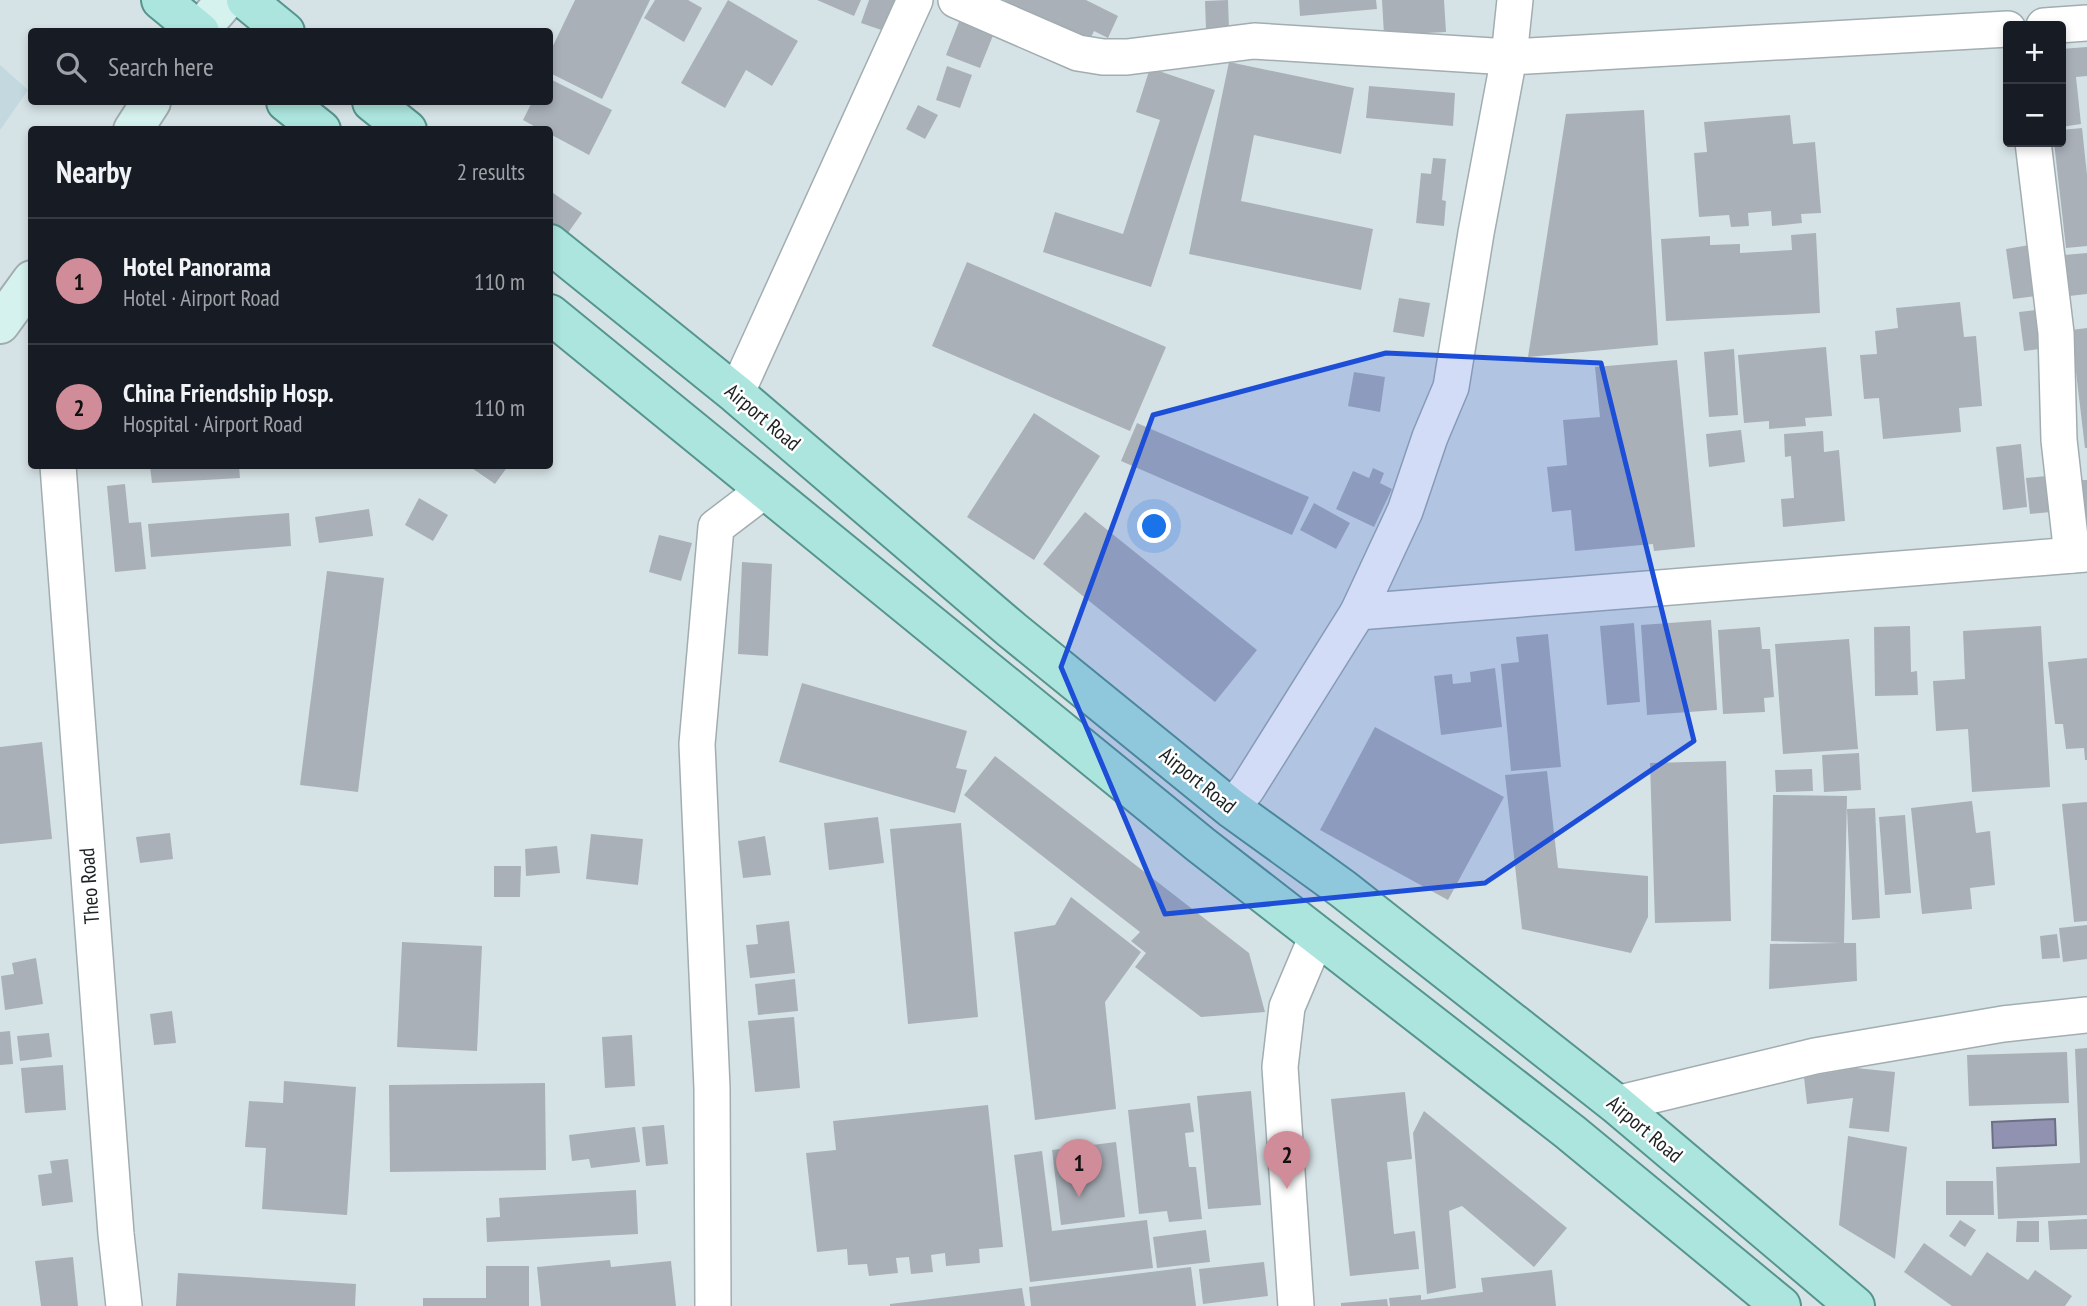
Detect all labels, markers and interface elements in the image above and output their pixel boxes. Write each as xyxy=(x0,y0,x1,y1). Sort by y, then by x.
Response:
map controls xyxy=(2003,21,2066,147)
button: + xyxy=(2003,21,2066,84)
search box xyxy=(28,28,553,105)
icon: search xyxy=(52,48,90,86)
text: Search here xyxy=(108,50,214,83)
button: − xyxy=(2003,84,2066,147)
text: Nearby xyxy=(56,152,131,191)
text: 2 results xyxy=(457,157,525,186)
text: Hotel Panorama xyxy=(123,250,271,283)
text: 1 xyxy=(74,267,85,296)
text: 110 m xyxy=(474,267,525,296)
text: Hotel · Airport Road xyxy=(123,283,280,312)
text: China Friendship Hosp. xyxy=(123,376,334,409)
street label: Airport Road xyxy=(720,377,806,457)
text: 2 xyxy=(74,393,85,422)
text: 110 m xyxy=(474,393,525,422)
text: Hospital · Airport Road xyxy=(123,409,302,438)
your location xyxy=(1137,509,1171,543)
street label: Airport Road xyxy=(1154,741,1242,819)
street label: Theo Road xyxy=(73,847,105,925)
street label: Airport Road xyxy=(1602,1089,1688,1169)
pin: 2 xyxy=(1264,1131,1310,1189)
pin: 1 xyxy=(1056,1139,1102,1197)

